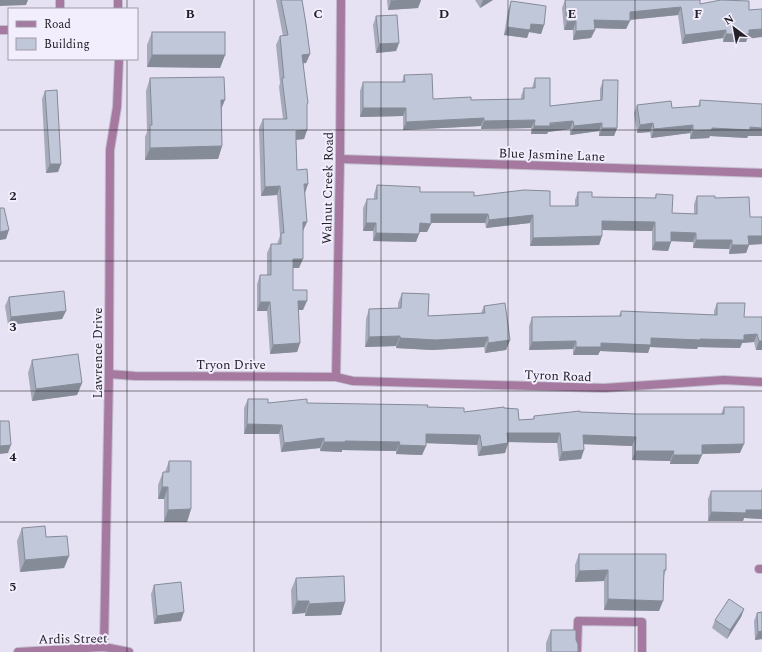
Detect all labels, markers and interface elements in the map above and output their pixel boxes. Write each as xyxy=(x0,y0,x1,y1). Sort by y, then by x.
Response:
text: B xyxy=(185,4,195,24)
text: C xyxy=(313,4,323,24)
text: D xyxy=(439,4,449,24)
text: E xyxy=(568,4,577,24)
text: F xyxy=(694,4,702,24)
legend xyxy=(8,8,138,60)
north arrow xyxy=(714,8,754,48)
text: N xyxy=(721,10,737,30)
text: Road xyxy=(44,15,71,34)
text: Building xyxy=(44,35,90,54)
street label: Walnut Creek Road xyxy=(317,132,339,244)
street label: Blue Jasmine Lane xyxy=(498,143,606,167)
text: 2 xyxy=(9,186,17,206)
street label: Lawrence Drive xyxy=(88,308,108,399)
text: 3 xyxy=(9,317,17,337)
street label: Tryon Drive xyxy=(196,355,266,375)
street label: Tyron Road xyxy=(524,365,592,387)
text: 4 xyxy=(9,447,17,467)
text: 5 xyxy=(9,577,17,597)
street label: Ardis Street xyxy=(38,628,108,650)

